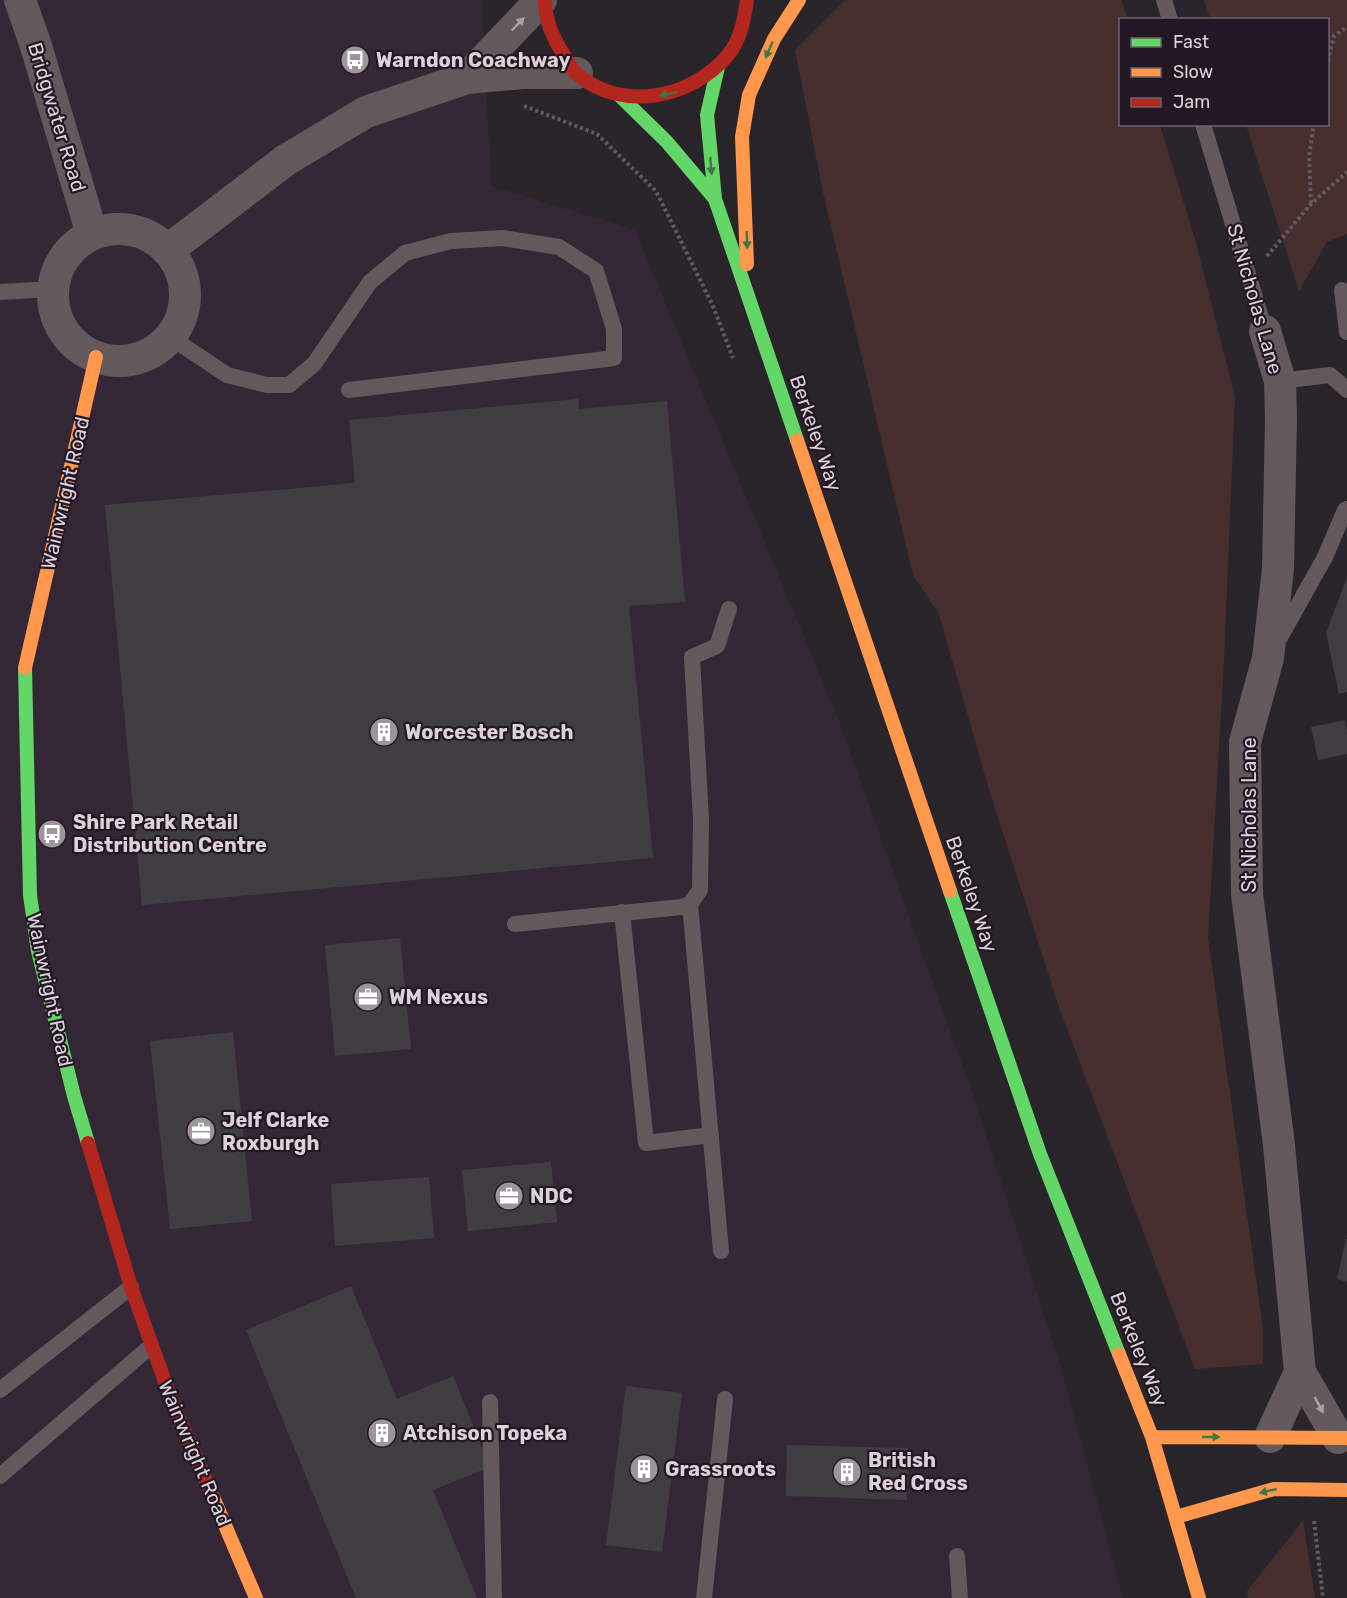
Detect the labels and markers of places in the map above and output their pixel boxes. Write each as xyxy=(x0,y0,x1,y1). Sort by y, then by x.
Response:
bus stop icon: Warndon Coachway xyxy=(339,44,371,76)
place label: Warndon Coachway xyxy=(376,48,570,72)
building icon: Worcester Bosch xyxy=(368,716,400,748)
place label: Worcester Bosch xyxy=(405,720,573,744)
place label: Shire Park Retail Distribution Centre xyxy=(73,810,267,857)
bus stop icon: Shire Park Retail Distribution Centre xyxy=(36,818,68,850)
office icon: WM Nexus xyxy=(352,981,384,1013)
place label: WM Nexus xyxy=(389,985,488,1009)
place label: Jelf Clarke Roxburgh xyxy=(222,1108,330,1155)
office icon: Jelf Clarke Roxburgh xyxy=(185,1115,217,1147)
office icon: NDC xyxy=(493,1180,525,1212)
place label: NDC xyxy=(530,1184,573,1208)
building icon: Atchison Topeka xyxy=(366,1417,398,1449)
place label: Atchison Topeka xyxy=(403,1421,567,1445)
place label: British Red Cross xyxy=(868,1448,968,1495)
building icon: Grassroots xyxy=(628,1453,660,1485)
building icon: British Red Cross xyxy=(831,1456,863,1488)
place label: Grassroots xyxy=(665,1457,776,1481)

